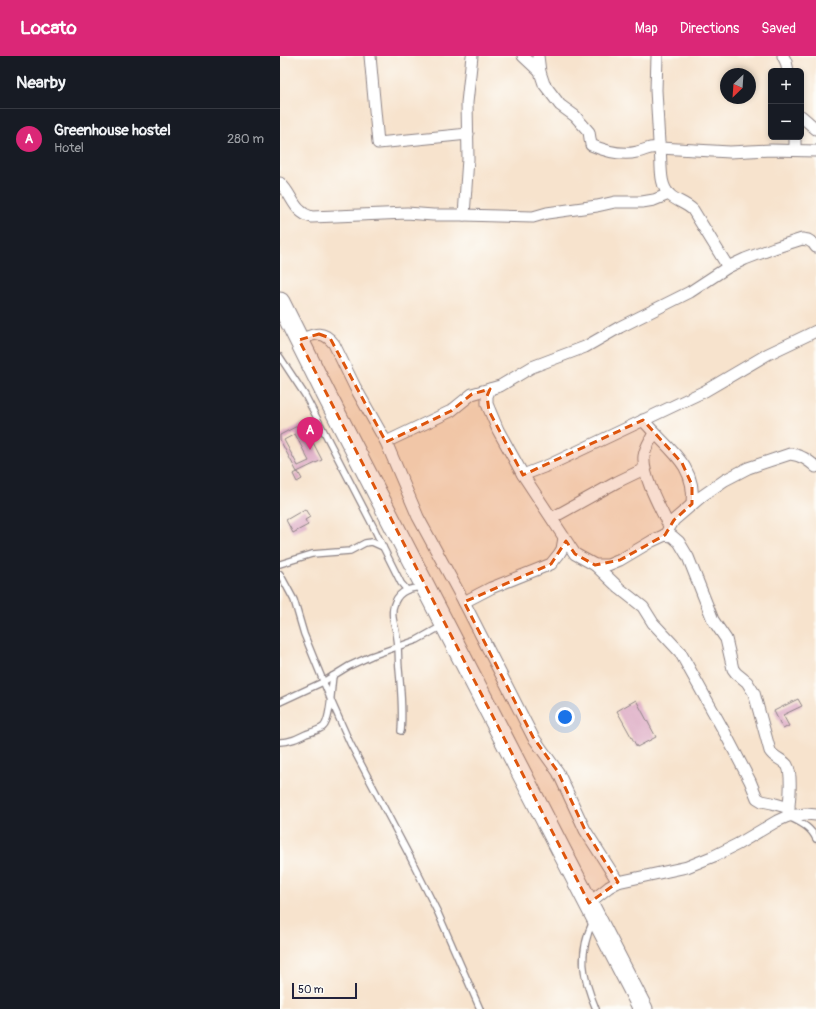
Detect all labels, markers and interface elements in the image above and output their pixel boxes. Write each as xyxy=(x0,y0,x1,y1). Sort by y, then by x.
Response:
text: Locato xyxy=(20,16,77,40)
text: Map xyxy=(635,20,658,37)
text: Directions xyxy=(680,20,739,37)
text: Saved xyxy=(761,20,796,37)
north arrow xyxy=(720,68,756,104)
map controls xyxy=(768,68,804,140)
button: + xyxy=(768,68,804,104)
text: Nearby xyxy=(16,72,65,93)
button: − xyxy=(768,104,804,140)
text: Greenhouse hostel xyxy=(54,121,171,140)
text: A xyxy=(25,131,33,147)
text: 280 m xyxy=(227,131,264,147)
text: Hotel xyxy=(54,140,84,156)
pin: A xyxy=(297,417,323,450)
your location xyxy=(555,707,575,727)
scale bar xyxy=(292,981,357,1000)
text: 50 m xyxy=(298,983,324,996)

